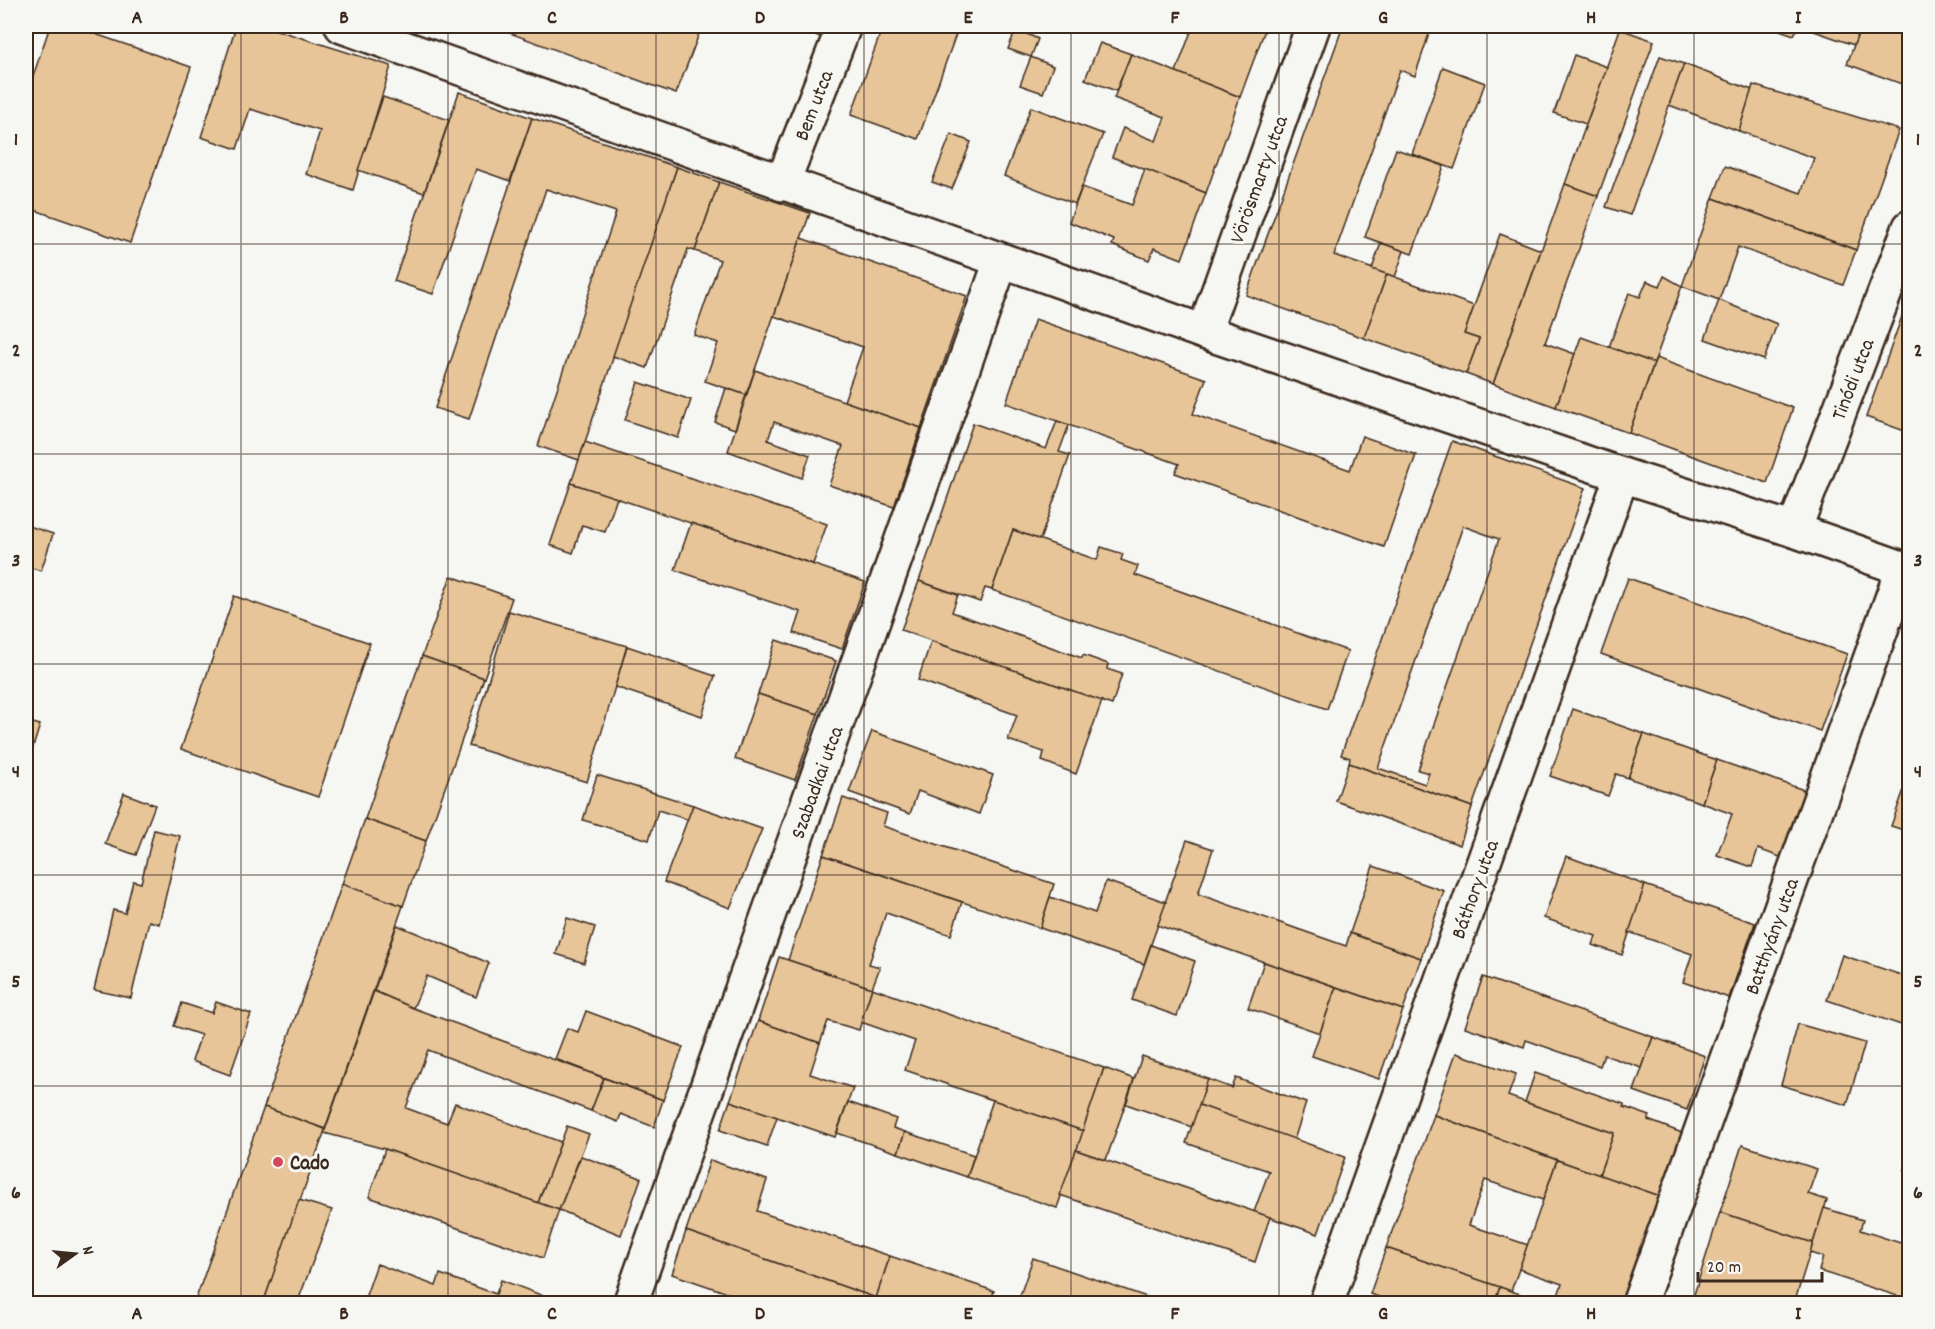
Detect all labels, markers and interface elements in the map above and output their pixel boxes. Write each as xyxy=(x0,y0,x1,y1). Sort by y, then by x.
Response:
text: A xyxy=(132,5,143,33)
text: B xyxy=(339,5,349,33)
text: C xyxy=(547,5,557,33)
text: D xyxy=(755,5,766,33)
text: E xyxy=(963,5,973,33)
text: F xyxy=(1171,5,1181,33)
text: G xyxy=(1378,5,1388,33)
text: H xyxy=(1586,5,1596,33)
text: I xyxy=(1795,5,1802,33)
street label: Bem utca xyxy=(789,65,843,146)
street label: Vörösmarty utca xyxy=(1224,111,1298,248)
text: 1 xyxy=(14,127,18,155)
text: 1 xyxy=(1916,127,1920,155)
street label: Tinódi utca xyxy=(1826,334,1884,425)
text: 2 xyxy=(12,338,20,366)
text: 2 xyxy=(1914,338,1922,366)
text: 3 xyxy=(12,548,20,576)
text: 3 xyxy=(1914,548,1922,576)
street label: Szabadkai utca xyxy=(785,721,853,844)
text: 4 xyxy=(12,759,20,787)
text: 4 xyxy=(1914,759,1922,787)
street label: Báthory utca xyxy=(1445,835,1509,944)
street label: Batthyány utca xyxy=(1739,873,1809,999)
text: 5 xyxy=(11,969,21,997)
text: 5 xyxy=(1913,969,1923,997)
place label: Cado xyxy=(290,1150,329,1180)
marker: Cado xyxy=(271,1155,285,1169)
text: 6 xyxy=(11,1180,21,1208)
text: 6 xyxy=(1913,1180,1923,1208)
north arrow xyxy=(45,1224,105,1284)
text: N xyxy=(75,1244,99,1258)
scale bar xyxy=(1698,1245,1822,1283)
text: 20 m xyxy=(1707,1256,1741,1281)
text: A xyxy=(132,1301,143,1329)
text: B xyxy=(339,1301,349,1329)
text: C xyxy=(547,1301,557,1329)
text: D xyxy=(755,1301,766,1329)
text: E xyxy=(963,1301,973,1329)
text: F xyxy=(1171,1301,1181,1329)
text: G xyxy=(1378,1301,1388,1329)
text: H xyxy=(1586,1301,1596,1329)
text: I xyxy=(1795,1301,1802,1329)

